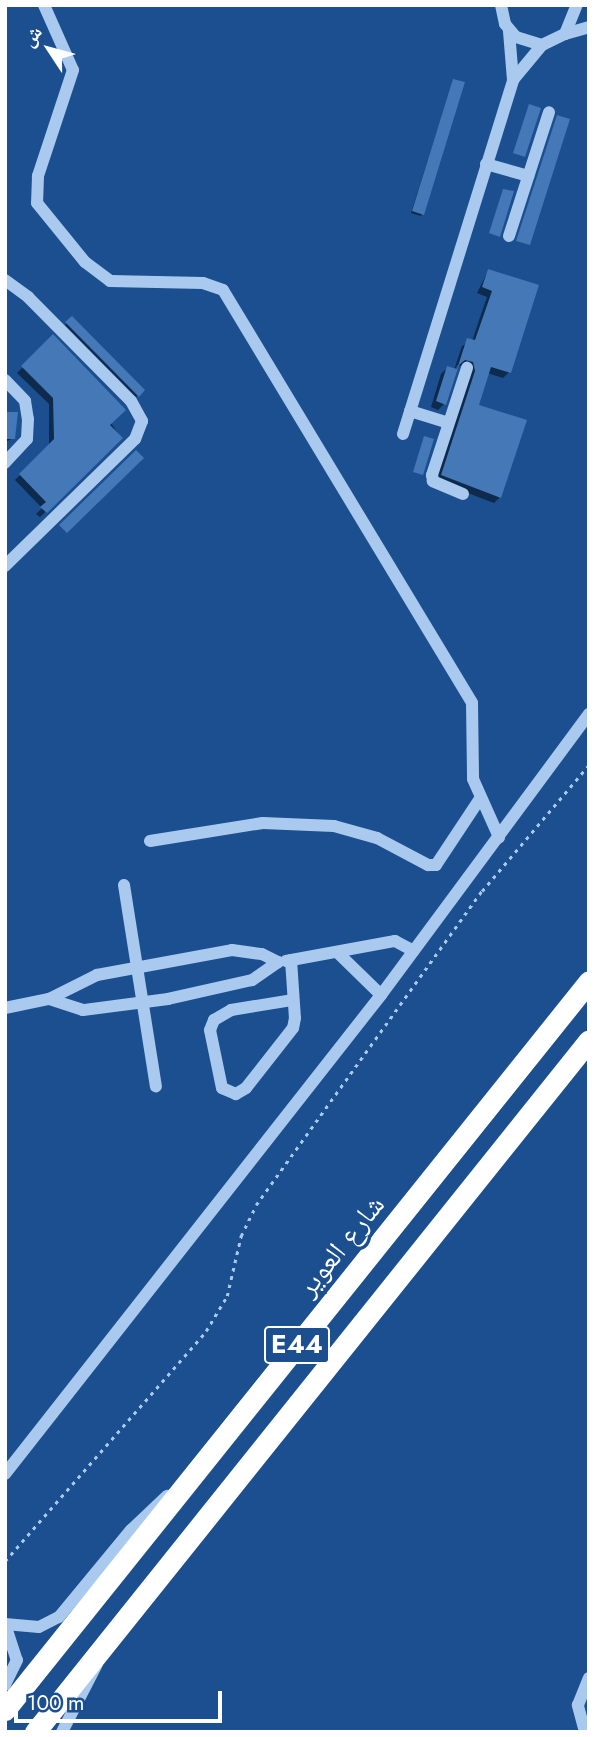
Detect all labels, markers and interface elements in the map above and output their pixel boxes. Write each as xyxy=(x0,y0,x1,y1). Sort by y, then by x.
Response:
north arrow xyxy=(14,14,84,84)
text: ش xyxy=(15,20,48,52)
street label: شارع العوير xyxy=(290,1189,392,1303)
road number: E44 xyxy=(264,1322,330,1368)
scale bar xyxy=(18,1678,226,1722)
text: 100 m xyxy=(27,1688,84,1718)

